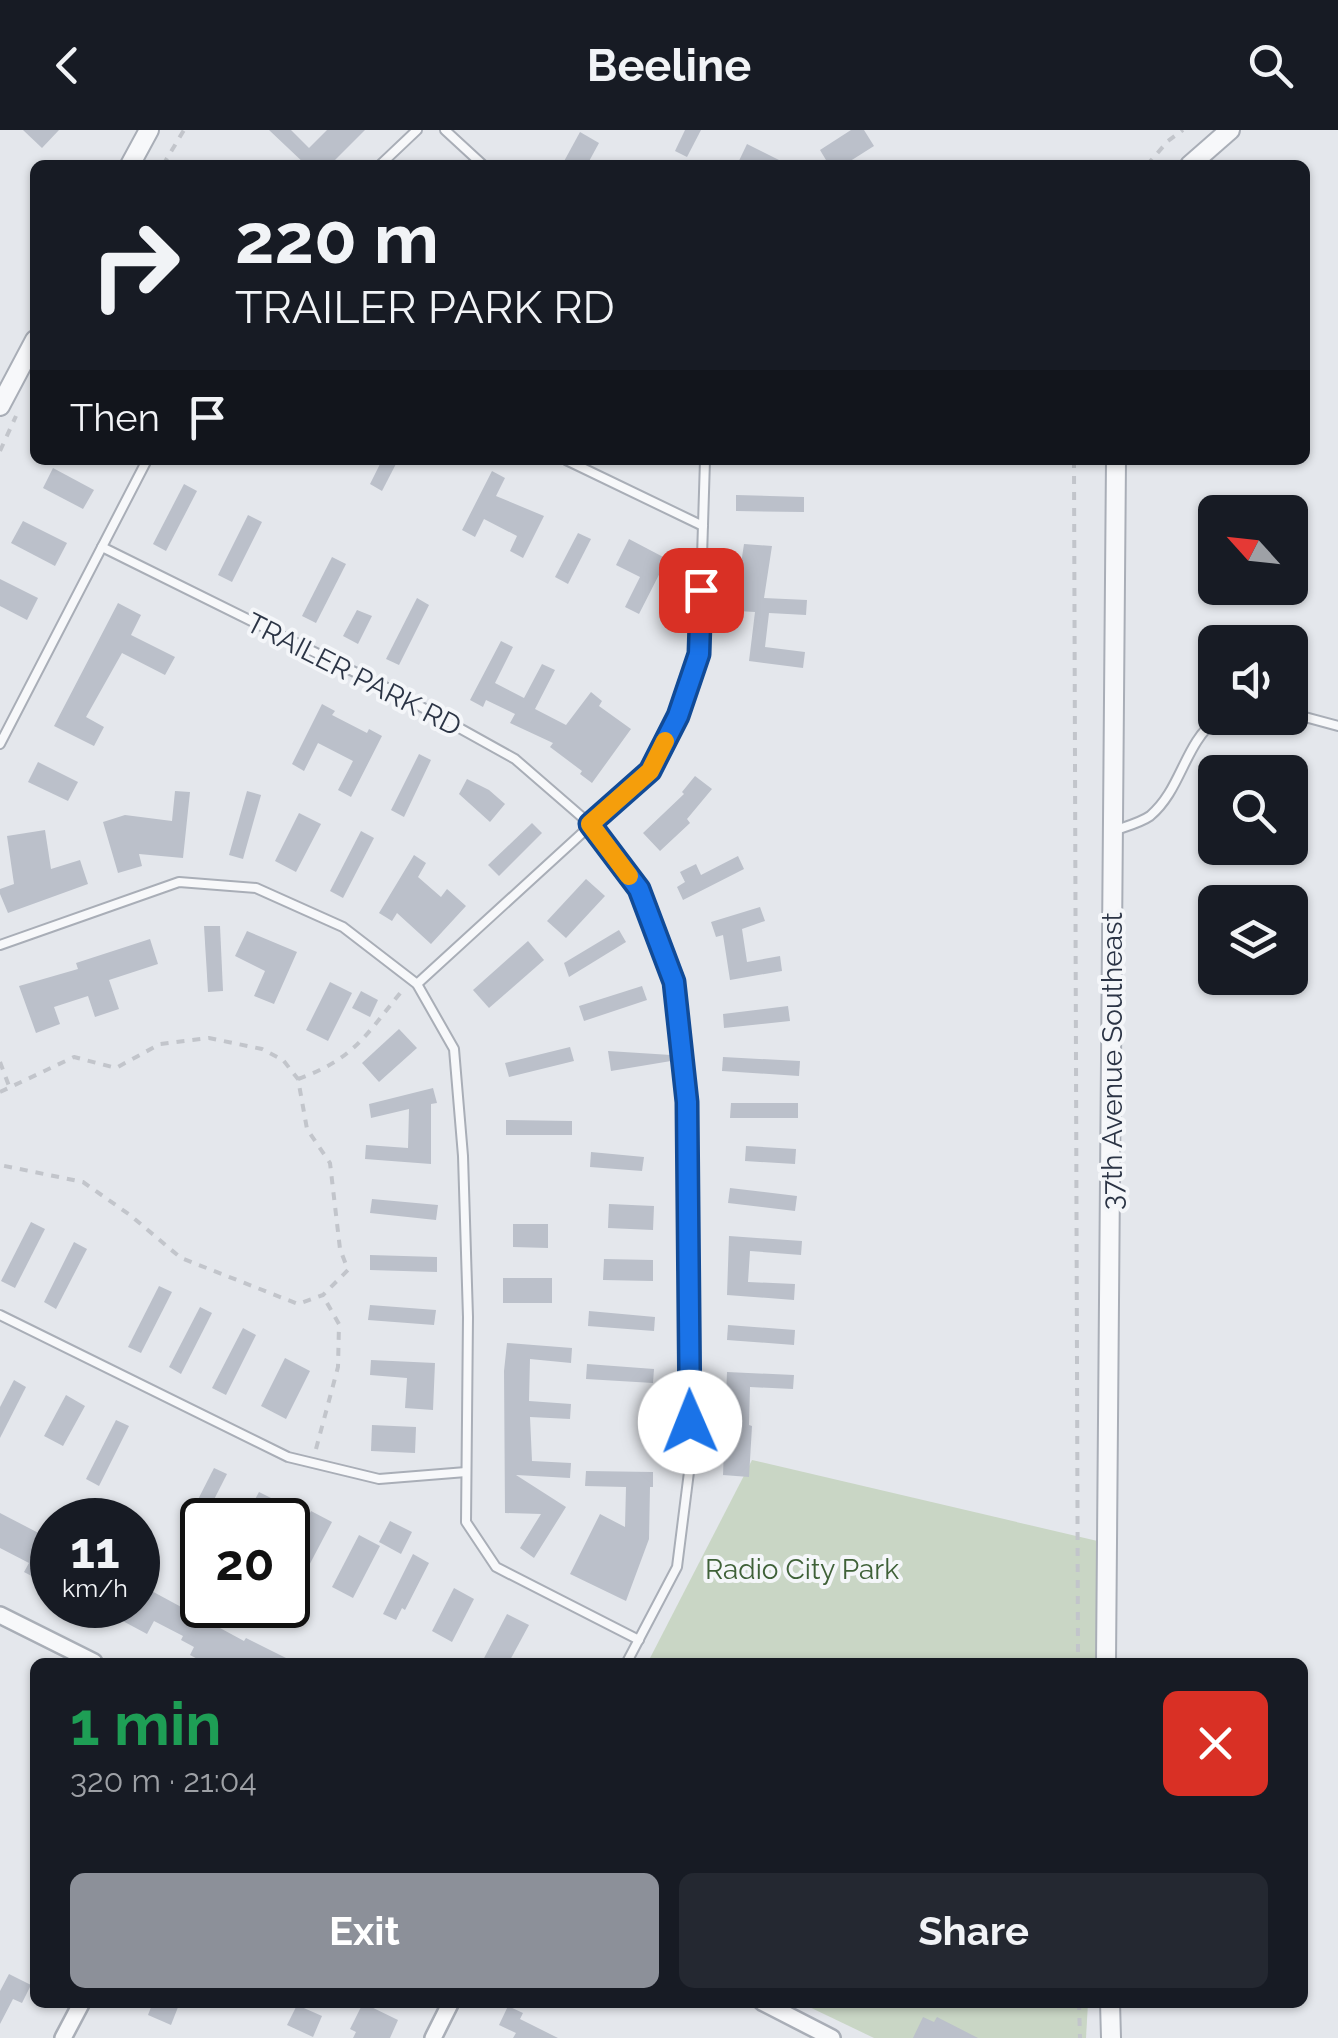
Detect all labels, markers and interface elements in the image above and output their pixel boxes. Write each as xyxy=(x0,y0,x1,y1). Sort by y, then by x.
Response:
icon: back xyxy=(40,38,95,93)
icon: search xyxy=(1243,38,1298,93)
text: Beeline xyxy=(587,39,751,92)
text: 220 m xyxy=(235,197,439,279)
icon: right xyxy=(70,200,200,330)
text: TRAILER PARK RD xyxy=(235,281,615,334)
icon: arrive xyxy=(180,390,235,445)
text: Then xyxy=(70,395,160,440)
north arrow xyxy=(1198,495,1308,605)
map controls xyxy=(1198,495,1308,995)
pin xyxy=(659,548,744,633)
icon: arrive xyxy=(674,563,729,618)
street label: TRAILER PARK RD xyxy=(241,606,467,743)
button: sound xyxy=(1198,625,1308,735)
button: search xyxy=(1198,755,1308,865)
button: layers xyxy=(1198,885,1308,995)
street label: 37th Avenue Southeast xyxy=(1096,912,1129,1210)
position arrow xyxy=(638,1370,742,1474)
speed limit sign: 20 xyxy=(180,1498,310,1628)
text: 11 xyxy=(70,1521,120,1580)
park label: Radio City Park xyxy=(705,1553,899,1586)
text: km/h xyxy=(62,1573,128,1603)
text: 1 min xyxy=(70,1689,221,1759)
button: close xyxy=(1163,1691,1268,1796)
text: 320 m · 21:04 xyxy=(70,1762,257,1799)
button: Exit xyxy=(70,1873,659,1988)
button: Share xyxy=(679,1873,1268,1988)

